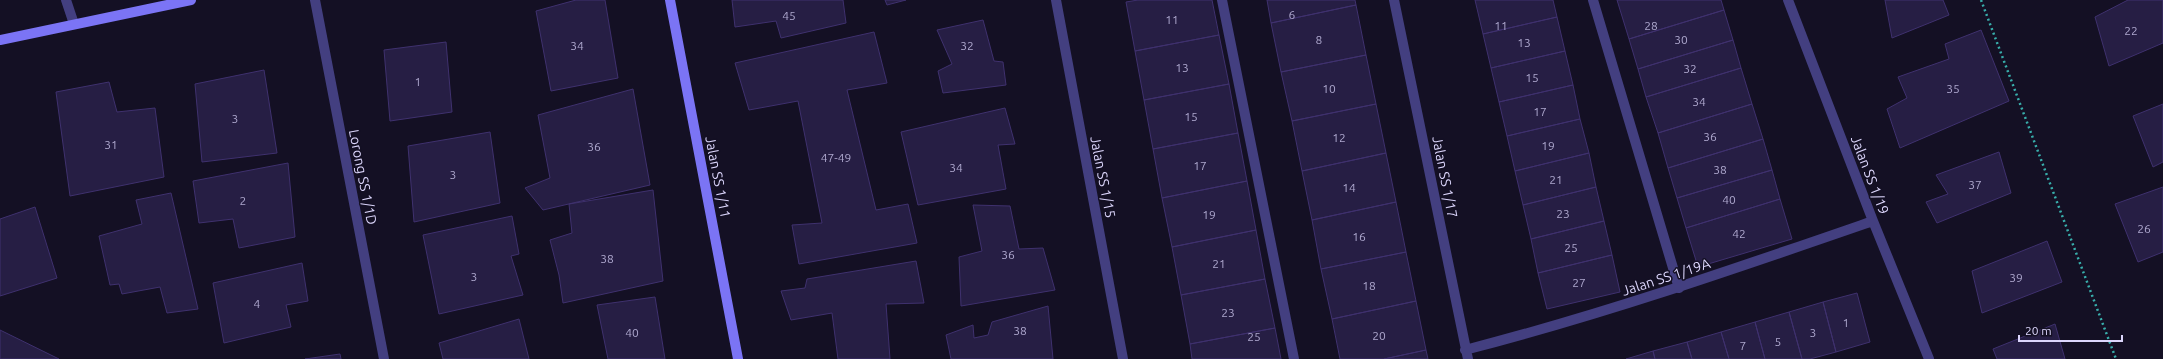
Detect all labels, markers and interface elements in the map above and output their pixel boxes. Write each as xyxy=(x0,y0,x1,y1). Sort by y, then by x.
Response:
house number: 6 xyxy=(1289,8,1296,21)
house number: 45 xyxy=(782,9,796,22)
house number: 11 xyxy=(1165,13,1179,26)
house number: 11 xyxy=(1494,19,1508,32)
house number: 28 xyxy=(1644,19,1658,32)
house number: 22 xyxy=(2124,24,2138,37)
house number: 8 xyxy=(1316,33,1323,46)
house number: 30 xyxy=(1674,33,1688,46)
house number: 13 xyxy=(1517,36,1531,49)
house number: 34 xyxy=(570,39,584,52)
house number: 32 xyxy=(960,39,974,52)
house number: 13 xyxy=(1175,61,1189,74)
house number: 32 xyxy=(1683,62,1697,75)
house number: 15 xyxy=(1525,71,1539,84)
house number: 1 xyxy=(415,75,421,88)
house number: 10 xyxy=(1322,82,1336,95)
house number: 35 xyxy=(1946,82,1960,95)
house number: 34 xyxy=(1692,95,1706,108)
house number: 17 xyxy=(1533,105,1547,118)
house number: 15 xyxy=(1184,110,1198,123)
house number: 3 xyxy=(232,112,238,125)
street label: Lorong SS 1/1D xyxy=(346,128,380,226)
house number: 36 xyxy=(1703,130,1717,143)
house number: 12 xyxy=(1332,131,1346,144)
street label: Jalan SS 1/19 xyxy=(1848,133,1892,217)
street label: Jalan SS 1/11 xyxy=(702,135,734,219)
street label: Jalan SS 1/15 xyxy=(1087,135,1119,219)
street label: Jalan SS 1/17 xyxy=(1429,135,1461,219)
house number: 31 xyxy=(104,138,118,151)
house number: 19 xyxy=(1541,139,1555,152)
house number: 36 xyxy=(587,140,601,153)
house number: 47-49 xyxy=(821,151,851,164)
house number: 17 xyxy=(1193,159,1207,172)
house number: 34 xyxy=(949,161,963,174)
house number: 38 xyxy=(1713,163,1727,176)
house number: 3 xyxy=(450,168,456,181)
house number: 21 xyxy=(1549,173,1563,186)
house number: 37 xyxy=(1968,178,1982,191)
house number: 14 xyxy=(1342,181,1356,194)
house number: 40 xyxy=(1722,193,1736,206)
house number: 2 xyxy=(240,194,246,207)
house number: 23 xyxy=(1556,207,1570,220)
house number: 19 xyxy=(1202,208,1216,221)
house number: 26 xyxy=(2137,222,2151,235)
house number: 42 xyxy=(1732,227,1746,240)
house number: 16 xyxy=(1352,230,1366,243)
house number: 25 xyxy=(1564,241,1578,254)
house number: 36 xyxy=(1001,248,1015,261)
house number: 38 xyxy=(600,252,614,265)
street label: Jalan SS 1/19A xyxy=(1620,255,1712,299)
house number: 21 xyxy=(1212,257,1226,270)
house number: 3 xyxy=(471,270,477,283)
house number: 39 xyxy=(2009,271,2023,284)
house number: 27 xyxy=(1572,276,1586,289)
house number: 18 xyxy=(1362,279,1376,292)
house number: 4 xyxy=(254,297,261,310)
house number: 23 xyxy=(1221,306,1235,319)
house number: 1 xyxy=(1843,316,1849,329)
scale bar xyxy=(2019,317,2122,343)
house number: 38 xyxy=(1013,324,1027,337)
text: 20 m xyxy=(2025,324,2052,337)
house number: 40 xyxy=(625,326,639,339)
house number: 3 xyxy=(1810,326,1816,339)
house number: 20 xyxy=(1372,329,1386,342)
house number: 25 xyxy=(1247,330,1261,343)
house number: 5 xyxy=(1775,335,1781,348)
house number: 7 xyxy=(1740,339,1746,352)

